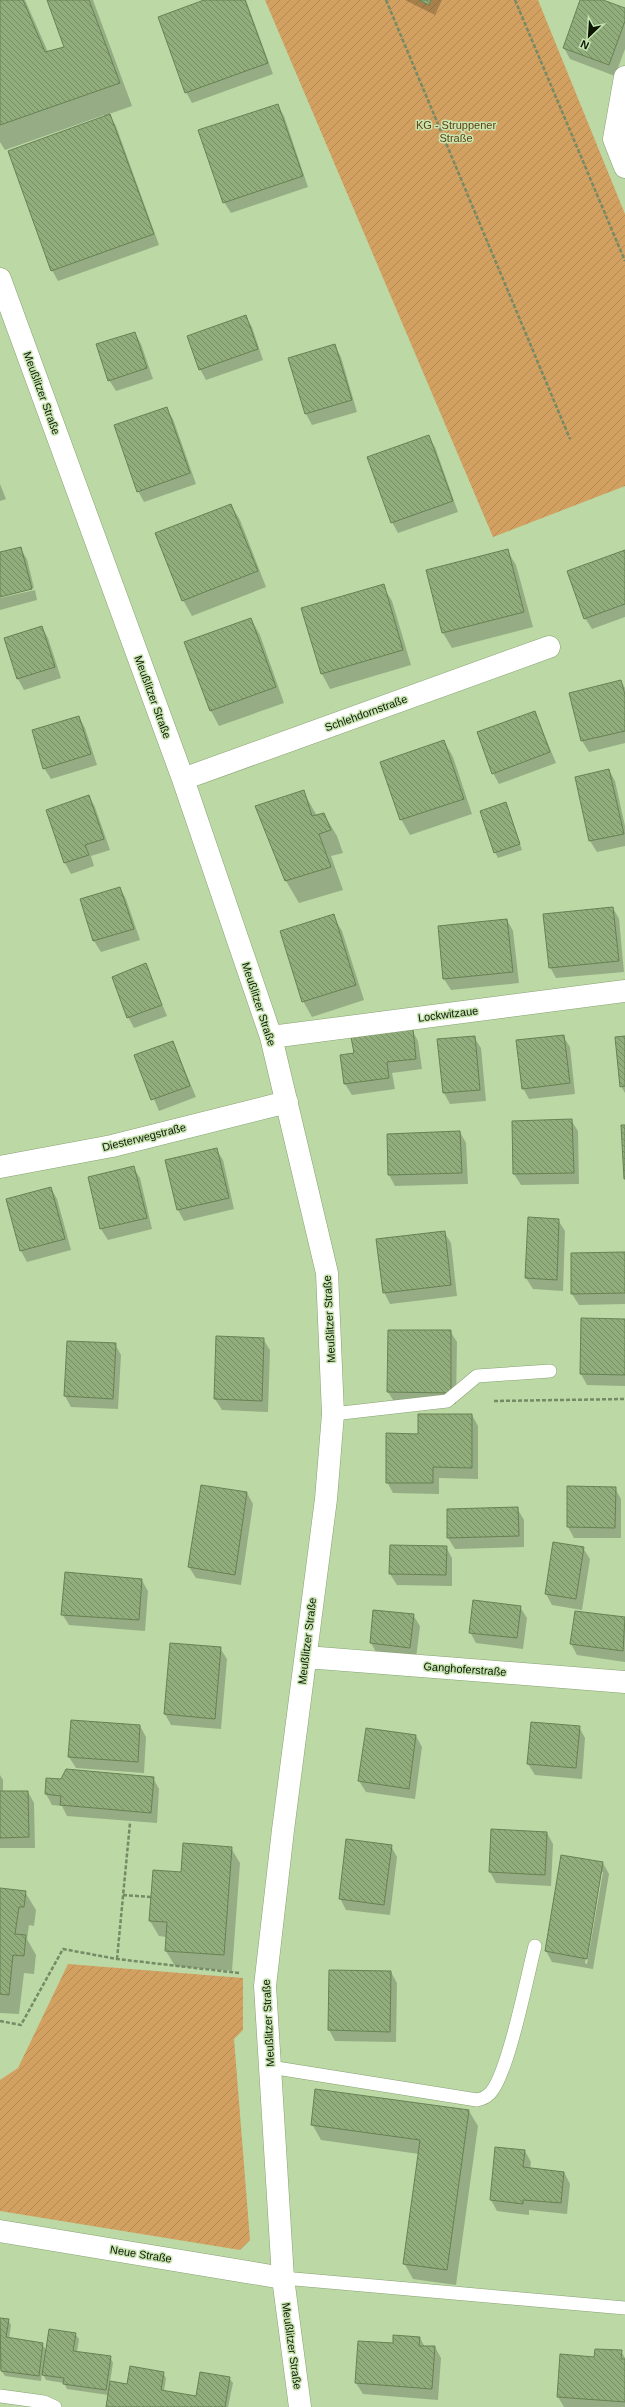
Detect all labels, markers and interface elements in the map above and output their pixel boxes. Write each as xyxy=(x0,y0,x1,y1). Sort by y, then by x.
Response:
north arrow xyxy=(569,16,609,56)
text: N xyxy=(579,38,591,52)
park label: KG - Struppener Straße xyxy=(416,119,496,144)
street label: Meußlitzer Straße xyxy=(21,350,63,436)
street label: Meußlitzer Straße xyxy=(132,654,174,740)
street label: Schlehdornstraße xyxy=(323,693,409,733)
street label: Meußlitzer Straße xyxy=(240,961,278,1047)
street label: Lockwitzaue xyxy=(417,1004,479,1024)
street label: Diesterwegstraße xyxy=(101,1121,187,1153)
street label: Meußlitzer Straße xyxy=(321,1275,337,1363)
street label: Meußlitzer Straße xyxy=(296,1597,318,1685)
street label: Ganghoferstraße xyxy=(423,1660,507,1678)
street label: Meußlitzer Straße xyxy=(260,1979,276,2067)
street label: Neue Straße xyxy=(109,2243,173,2265)
street label: Meußlitzer Straße xyxy=(280,2302,304,2390)

